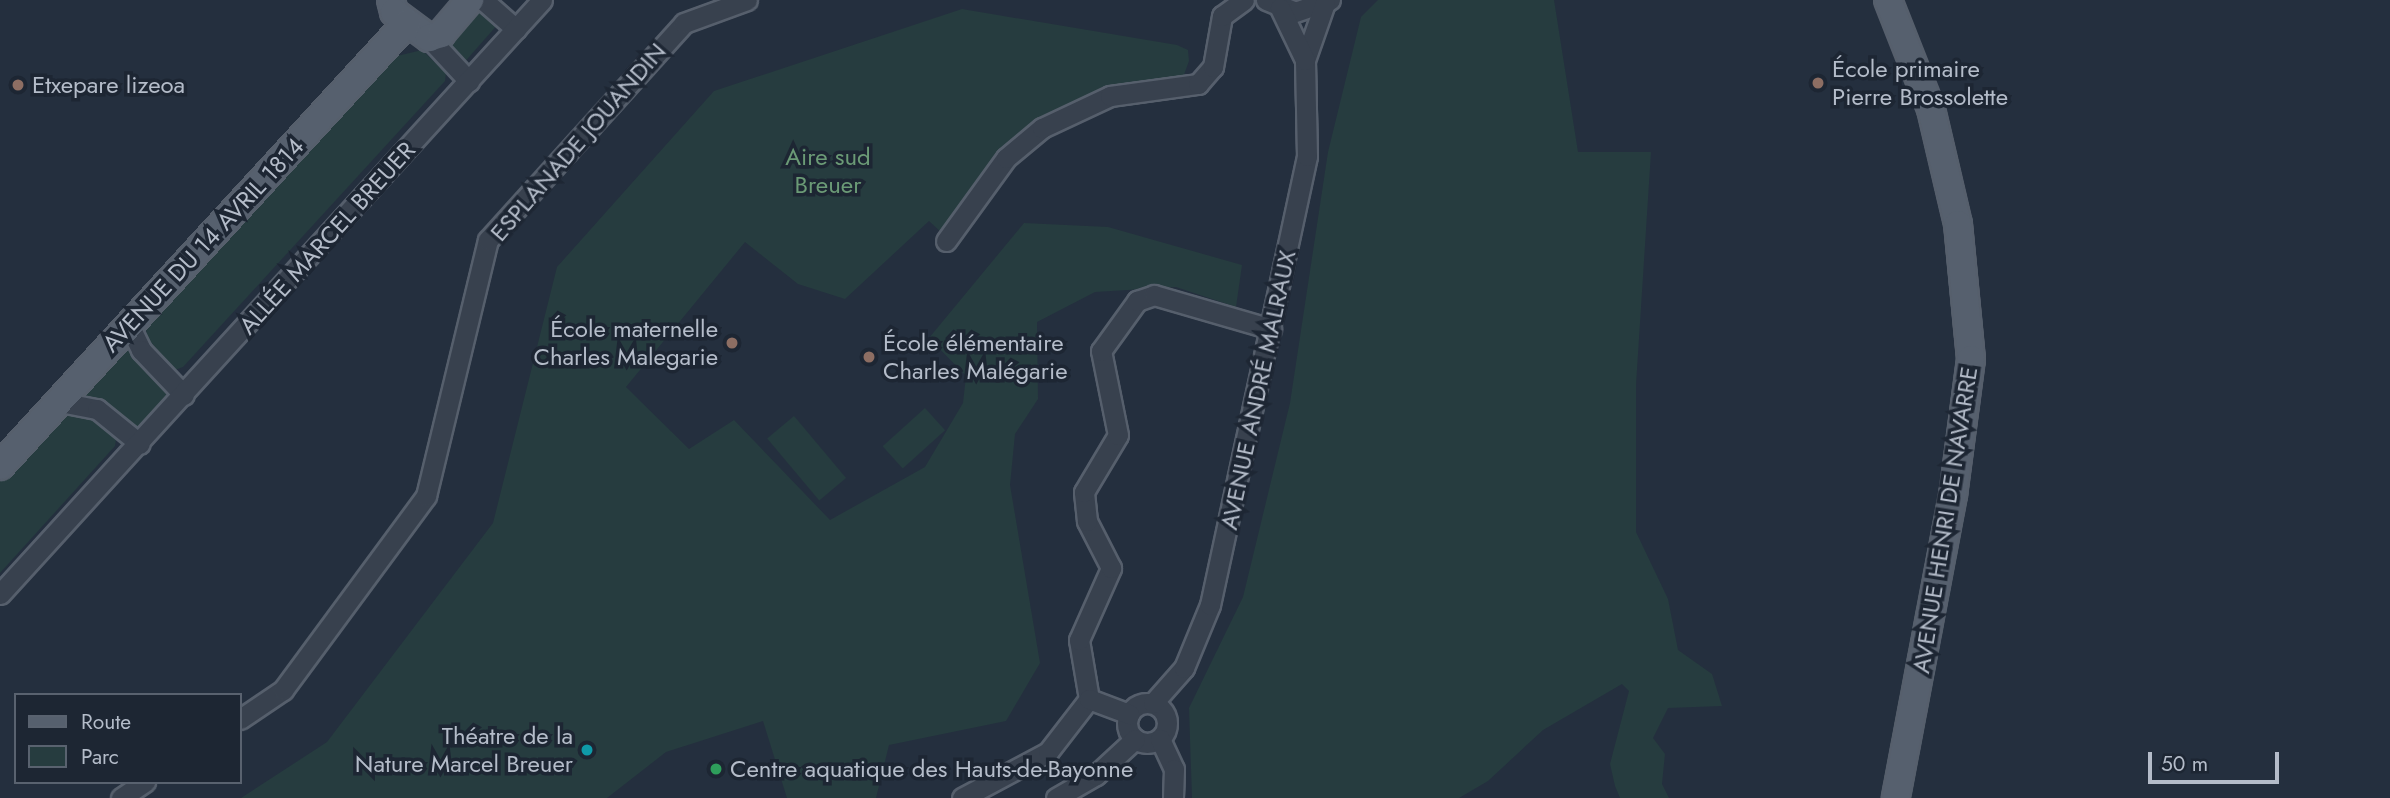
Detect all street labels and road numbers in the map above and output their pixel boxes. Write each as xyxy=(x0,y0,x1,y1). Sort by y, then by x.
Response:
street label: ESPLANADE JOUANDIN xyxy=(484,37,672,247)
street label: AVENUE DU 14 AVRIL 1814 xyxy=(96,132,310,358)
street label: ALLÉE MARCEL BREUER xyxy=(233,136,421,340)
street label: AVENUE ANDRÉ MALRAUX xyxy=(1214,248,1302,532)
street label: AVENUE HENRI DE NAVARRE xyxy=(1907,365,1983,675)

